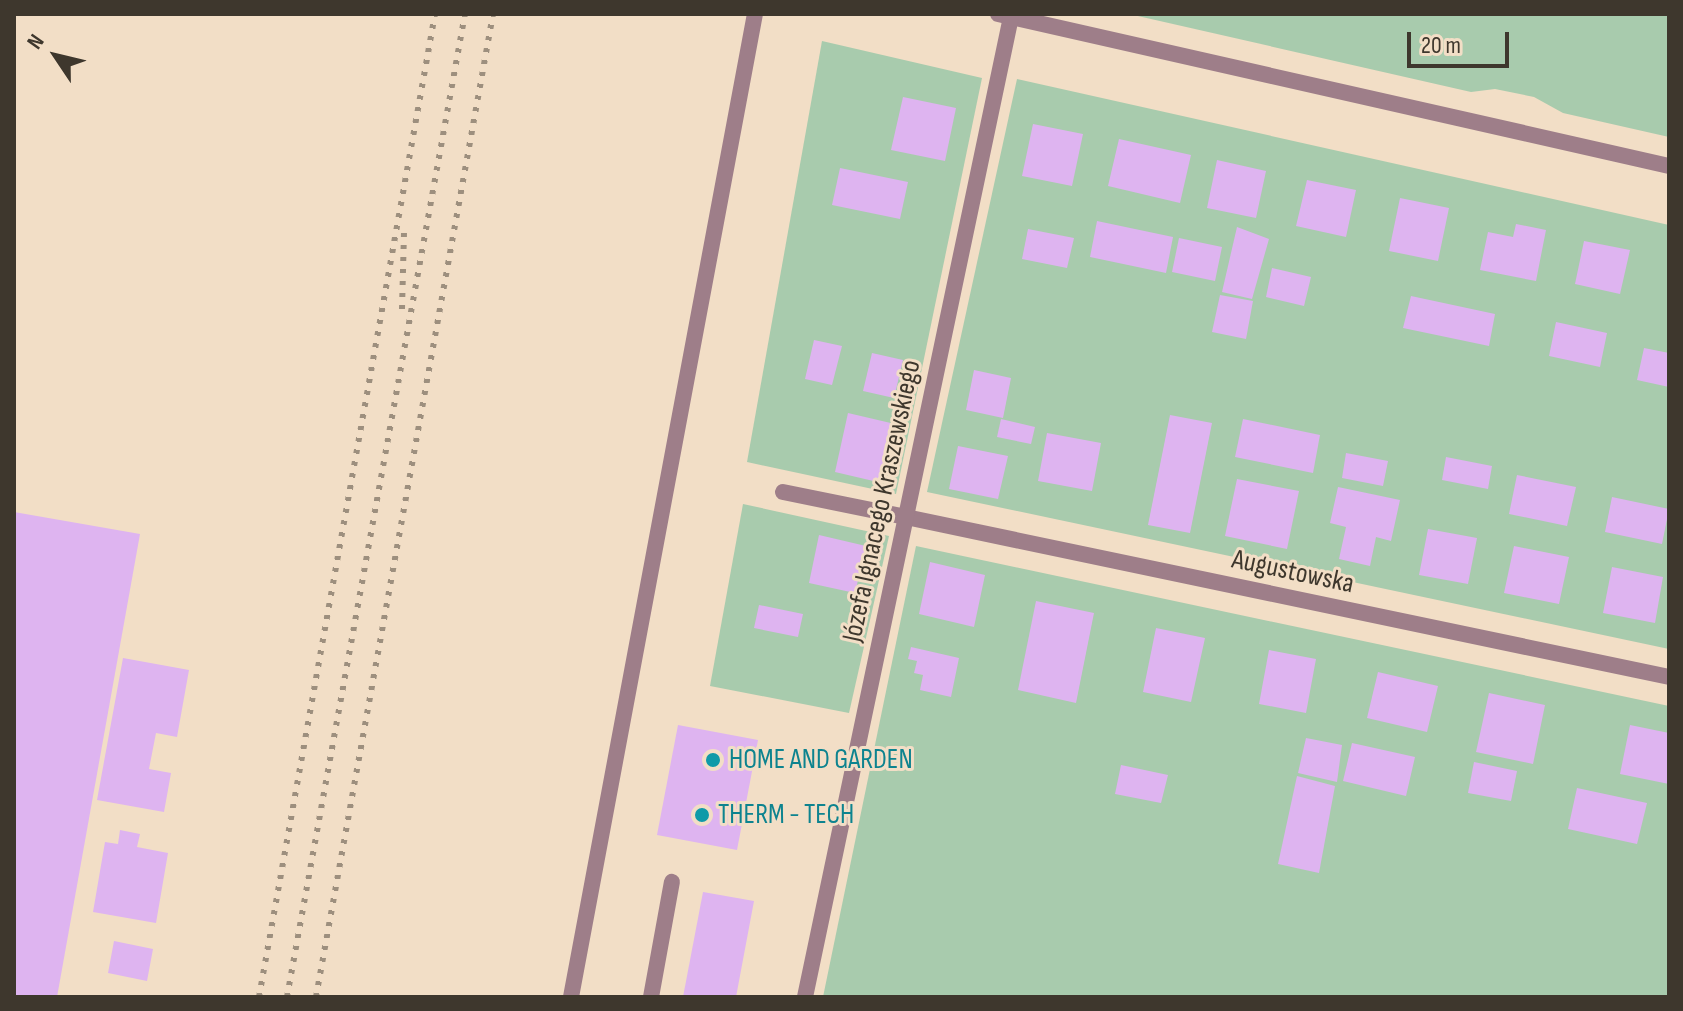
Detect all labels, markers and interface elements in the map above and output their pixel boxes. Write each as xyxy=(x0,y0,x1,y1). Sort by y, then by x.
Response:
north arrow xyxy=(16,16,96,96)
scale bar xyxy=(1411,16,1513,66)
text: N xyxy=(22,29,50,55)
text: 20 m xyxy=(1421,31,1461,60)
street label: Józefa Ignacego Kraszewskiego xyxy=(836,357,928,645)
street label: Augustowska xyxy=(1229,543,1357,601)
place label: HOME AND GARDEN xyxy=(729,743,913,777)
marker: HOME AND GARDEN xyxy=(704,751,722,769)
place label: THERM - TECH xyxy=(718,798,854,832)
marker: THERM - TECH xyxy=(693,806,711,824)

